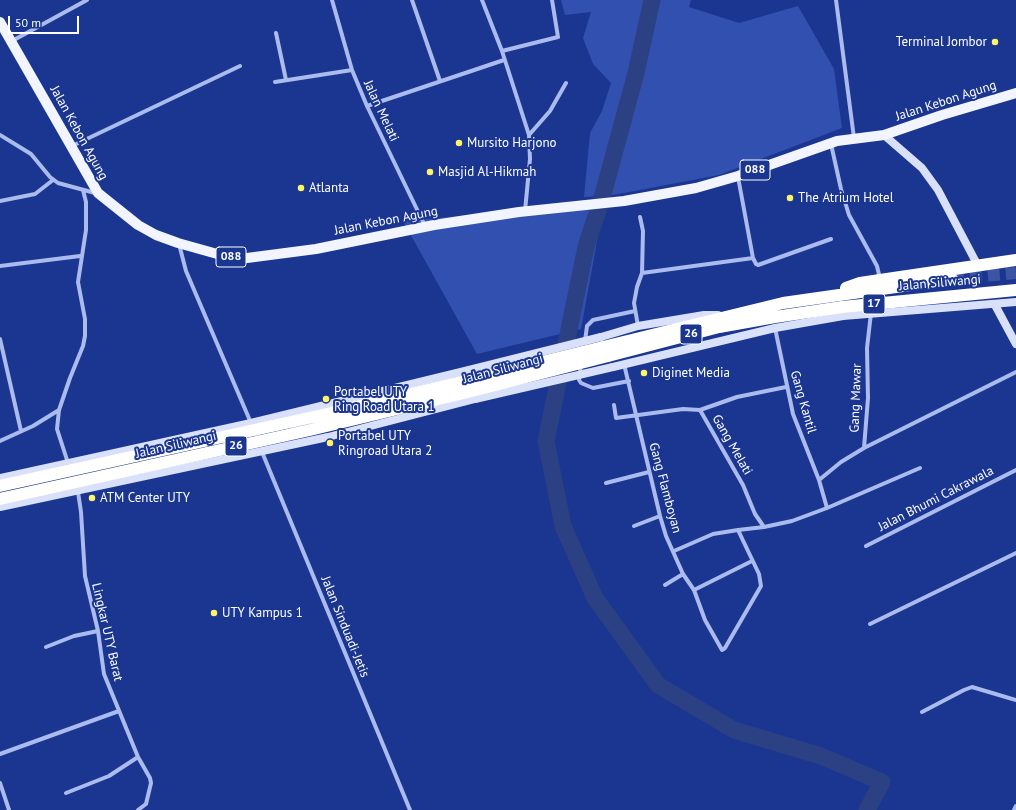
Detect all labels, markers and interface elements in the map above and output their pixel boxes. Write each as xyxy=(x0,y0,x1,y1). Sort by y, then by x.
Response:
scale bar xyxy=(10,8,81,34)
text: 50 m xyxy=(15,15,41,30)
place label: Terminal Jombor xyxy=(896,34,987,50)
marker: Terminal Jombor xyxy=(990,37,1000,47)
street label: Jalan Kebon Agung xyxy=(894,77,998,125)
street label: Jalan Melati xyxy=(360,78,402,144)
street label: Jalan Kebon Agung xyxy=(47,83,111,183)
place label: Mursito Harjono xyxy=(467,135,556,151)
marker: Mursito Harjono xyxy=(454,138,464,148)
road number: 088 xyxy=(740,160,770,180)
place label: Masjid Al-Hikmah xyxy=(438,164,536,180)
marker: Masjid Al-Hikmah xyxy=(425,167,435,177)
place label: Atlanta xyxy=(309,180,349,196)
marker: Atlanta xyxy=(296,183,306,193)
place label: The Atrium Hotel xyxy=(798,190,894,206)
marker: The Atrium Hotel xyxy=(785,193,795,203)
street label: Jalan Kebon Agung xyxy=(333,203,439,239)
road number: 088 xyxy=(216,247,246,267)
street label: Jalan Siliwangi xyxy=(898,272,982,294)
road number: 17 xyxy=(863,294,885,314)
road number: 26 xyxy=(680,324,702,344)
street label: Jalan Siliwangi xyxy=(461,351,545,387)
street label: Gang Mawar xyxy=(847,363,865,433)
place label: Diginet Media xyxy=(652,365,730,381)
marker: Diginet Media xyxy=(639,368,649,378)
street label: Gang Kantil xyxy=(787,369,819,435)
place label: Portabel UTY Ring Road Utara 1 xyxy=(334,384,435,415)
marker: Portabel UTY Ring Road Utara 1 xyxy=(321,394,331,404)
street label: Gang Melati xyxy=(708,412,756,478)
street label: Jalan Siliwangi xyxy=(134,428,218,462)
place label: Portabel UTY Ringroad Utara 2 xyxy=(338,428,432,459)
road number: 26 xyxy=(225,436,247,456)
marker: Portabel UTY Ringroad Utara 2 xyxy=(325,438,335,448)
street label: Gang Flamboyan xyxy=(645,441,685,535)
street label: Jalan Bhumi Cakrawala xyxy=(876,463,996,535)
place label: ATM Center UTY xyxy=(100,490,190,506)
marker: ATM Center UTY xyxy=(87,493,97,503)
street label: Jalan Sinduadi-Jetis xyxy=(318,574,372,680)
street label: Lingkar UTY Barat xyxy=(88,581,126,683)
place label: UTY Kampus 1 xyxy=(222,605,303,621)
marker: UTY Kampus 1 xyxy=(209,608,219,618)

